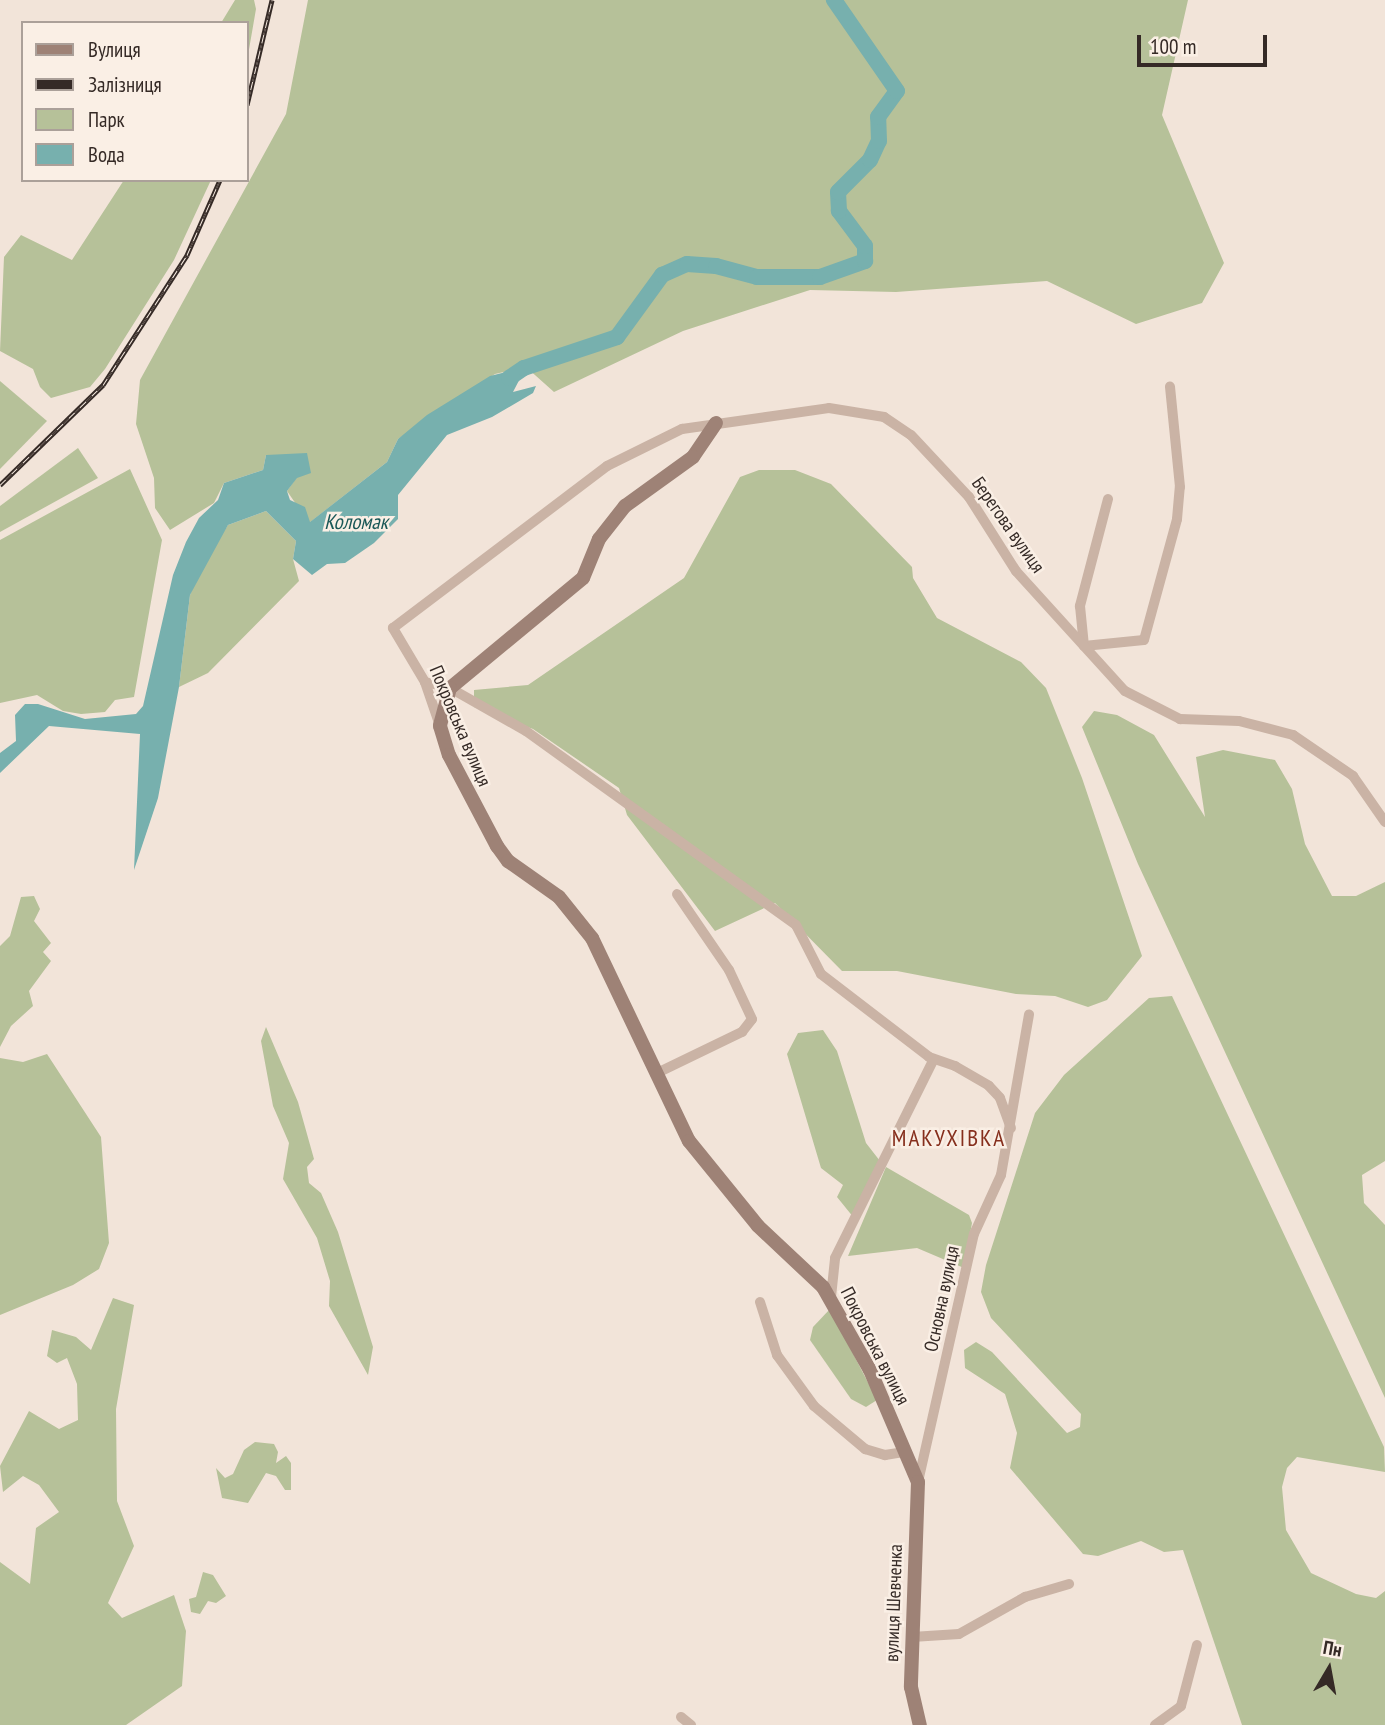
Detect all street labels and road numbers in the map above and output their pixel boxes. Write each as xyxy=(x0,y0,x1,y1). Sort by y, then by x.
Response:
street label: Берегова вулиця xyxy=(967,473,1049,577)
street label: Покровська вулиця xyxy=(424,662,496,790)
street label: Основна вулиця xyxy=(920,1244,964,1354)
street label: Покровська вулиця xyxy=(836,1283,914,1409)
street label: вулиця Шевченка xyxy=(881,1544,907,1662)

